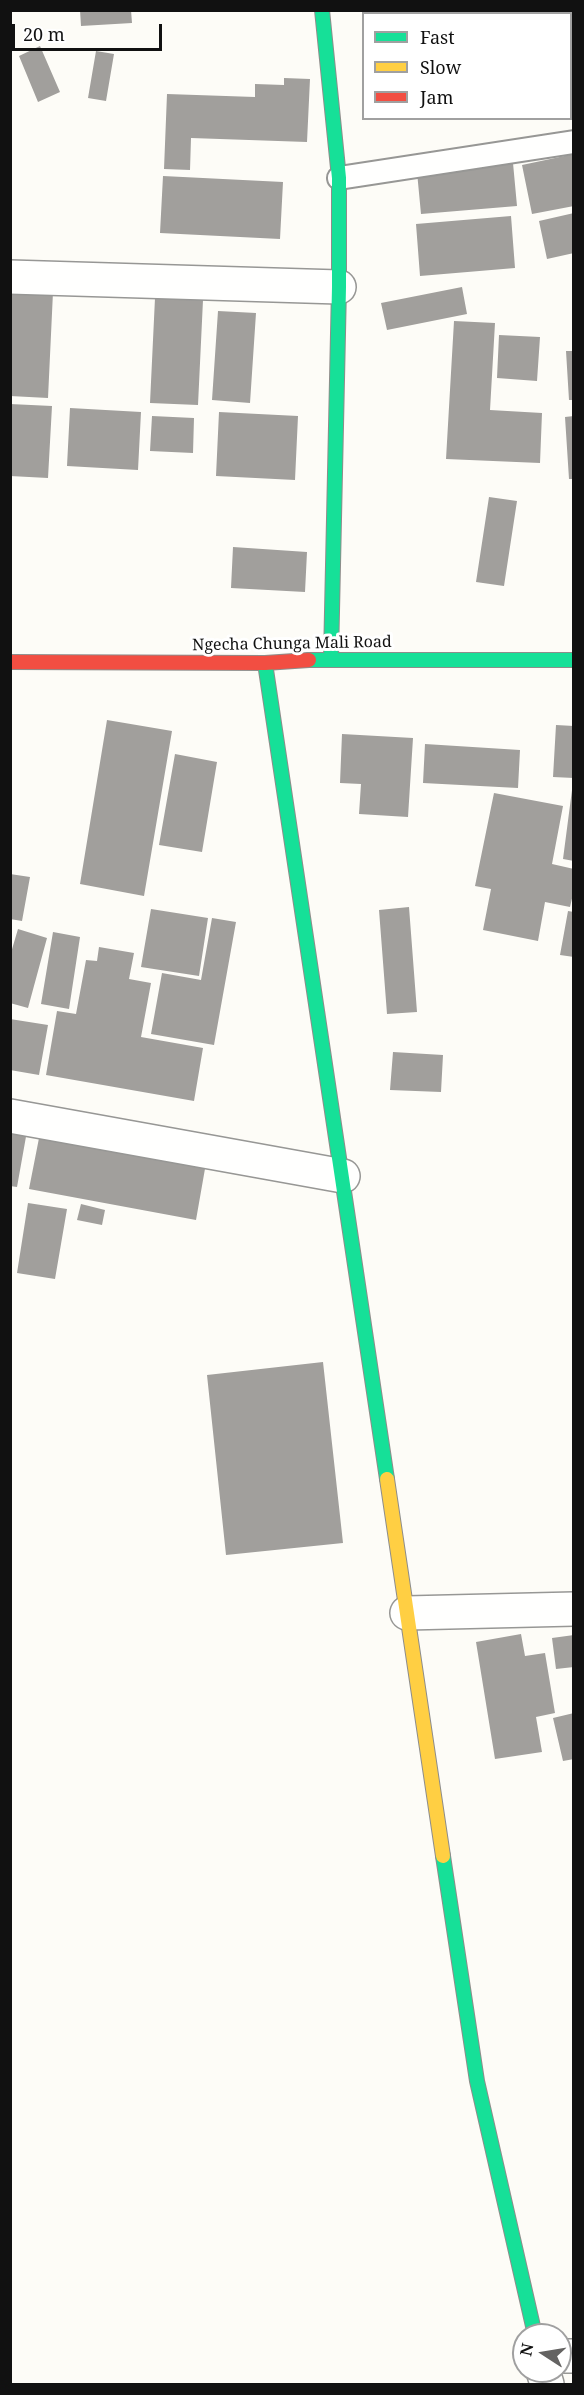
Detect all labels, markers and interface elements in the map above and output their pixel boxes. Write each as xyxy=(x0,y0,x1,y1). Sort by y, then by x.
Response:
scale bar xyxy=(15,12,165,50)
legend xyxy=(362,12,572,120)
text: 20 m xyxy=(23,22,65,46)
text: Fast xyxy=(420,25,455,49)
text: Slow xyxy=(420,55,461,79)
text: Jam xyxy=(420,85,454,109)
street label: Ngecha Chunga Mali Road xyxy=(192,633,392,655)
north arrow xyxy=(512,2323,572,2383)
text: N xyxy=(514,2341,538,2358)

